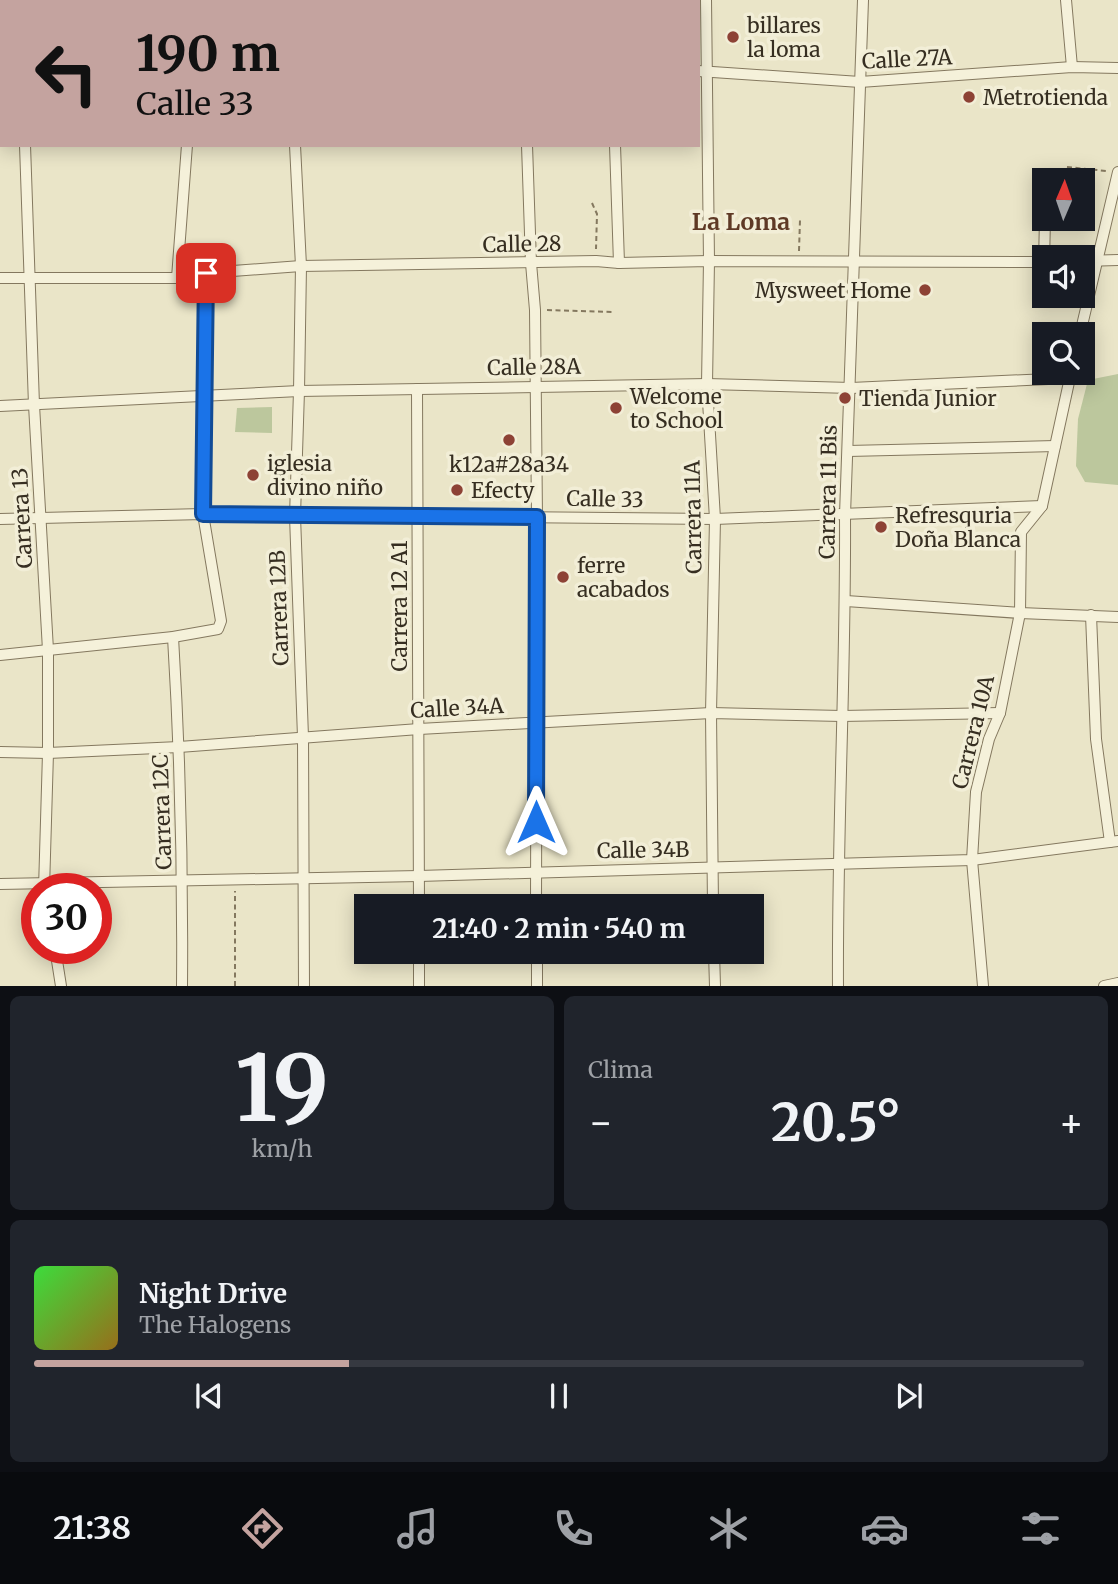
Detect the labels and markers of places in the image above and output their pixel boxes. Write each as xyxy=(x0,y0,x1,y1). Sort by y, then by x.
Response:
place label: billares la loma xyxy=(746,12,821,63)
marker: billares la loma xyxy=(725,29,741,45)
place label: Metrotienda xyxy=(983,84,1108,111)
marker: Metrotienda xyxy=(961,89,977,105)
pin xyxy=(176,243,236,303)
place label: Mysweet Home xyxy=(755,277,911,304)
marker: Mysweet Home xyxy=(917,282,933,298)
place label: Welcome to School xyxy=(629,383,724,434)
place label: Tienda Junior xyxy=(859,385,997,412)
marker: Tienda Junior xyxy=(837,390,853,406)
marker: Welcome to School xyxy=(608,400,624,416)
marker: k12a#28a34 xyxy=(501,432,517,448)
place label: iglesia divino niño xyxy=(267,450,383,501)
place label: k12a#28a34 xyxy=(449,451,569,478)
marker: iglesia divino niño xyxy=(245,467,261,483)
place label: Efecty xyxy=(471,477,535,504)
marker: Efecty xyxy=(449,482,465,498)
place label: Refresquria Doña Blanca xyxy=(895,502,1021,553)
marker: Refresquria Doña Blanca xyxy=(873,519,889,535)
place label: ferre acabados xyxy=(577,552,670,603)
marker: ferre acabados xyxy=(555,569,571,585)

